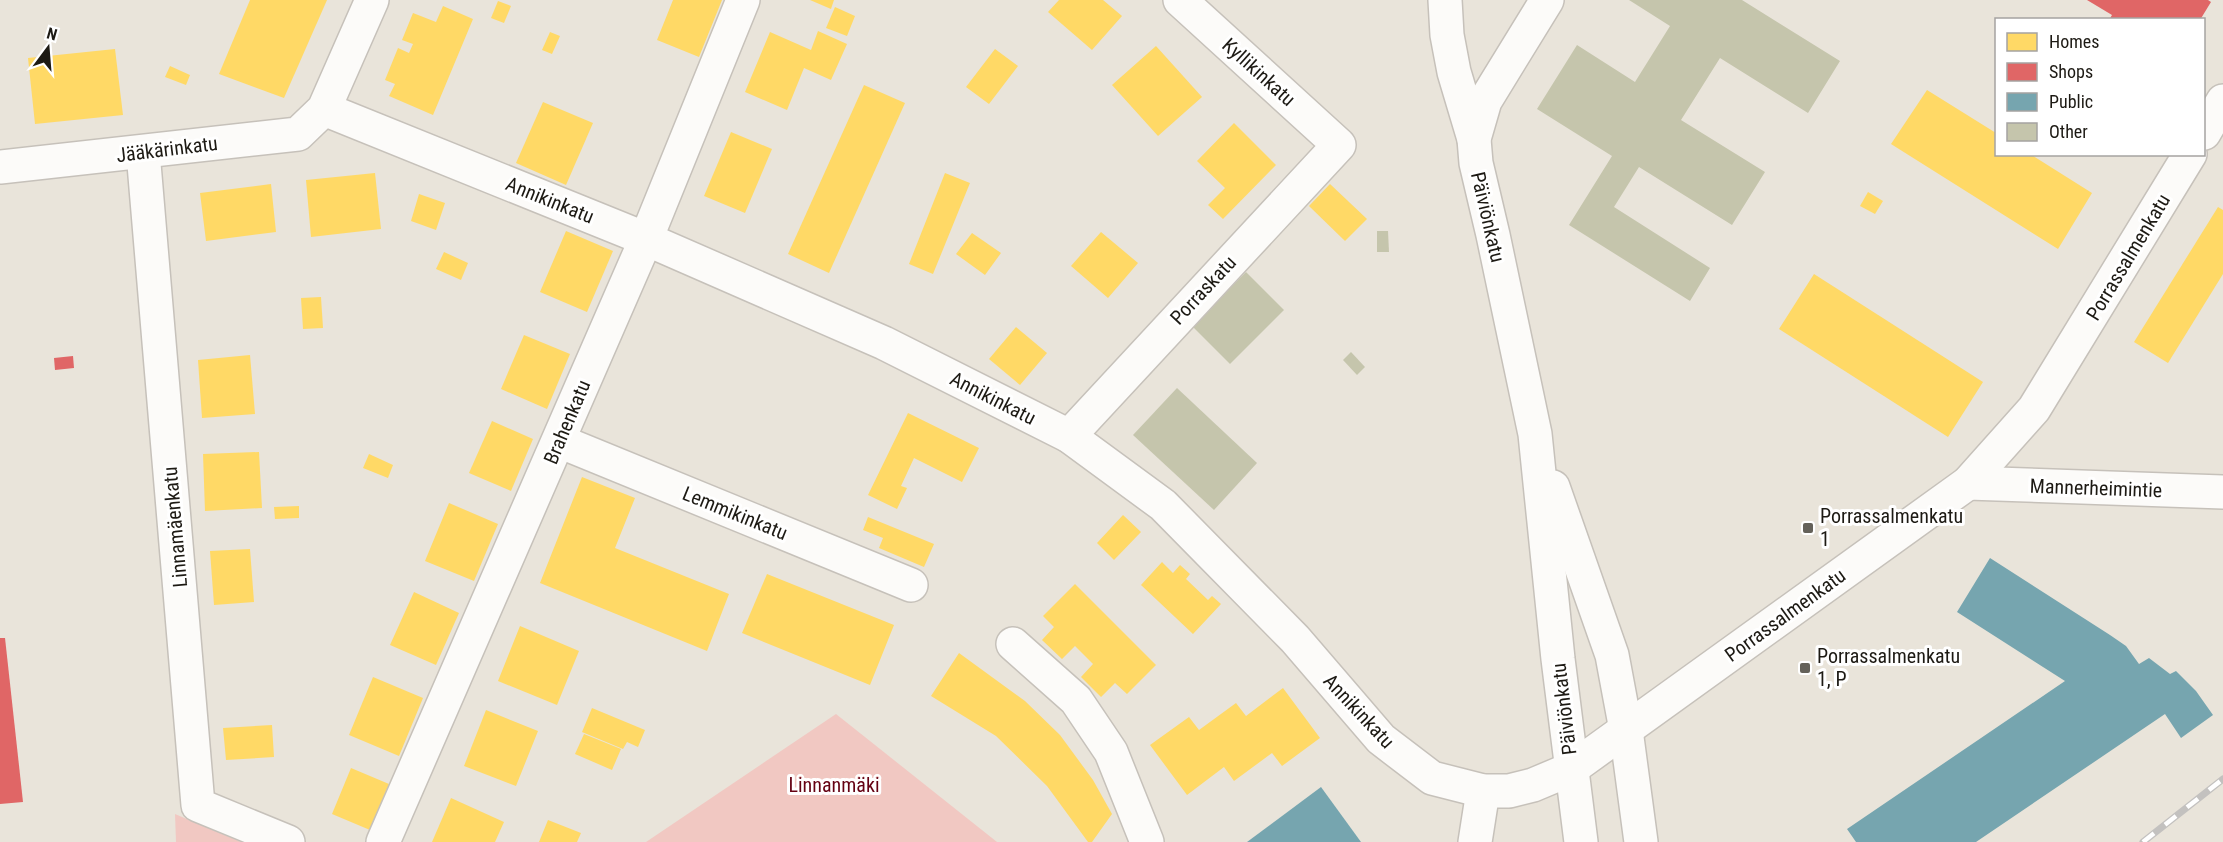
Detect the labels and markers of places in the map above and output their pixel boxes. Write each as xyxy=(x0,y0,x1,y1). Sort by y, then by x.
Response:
place label: Porrassalmenkatu 1 xyxy=(1820,504,1963,551)
marker: Porrassalmenkatu 1 xyxy=(1801,521,1815,535)
place label: Porrassalmenkatu 1, P xyxy=(1817,644,1960,691)
marker: Porrassalmenkatu 1, P xyxy=(1798,661,1812,675)

